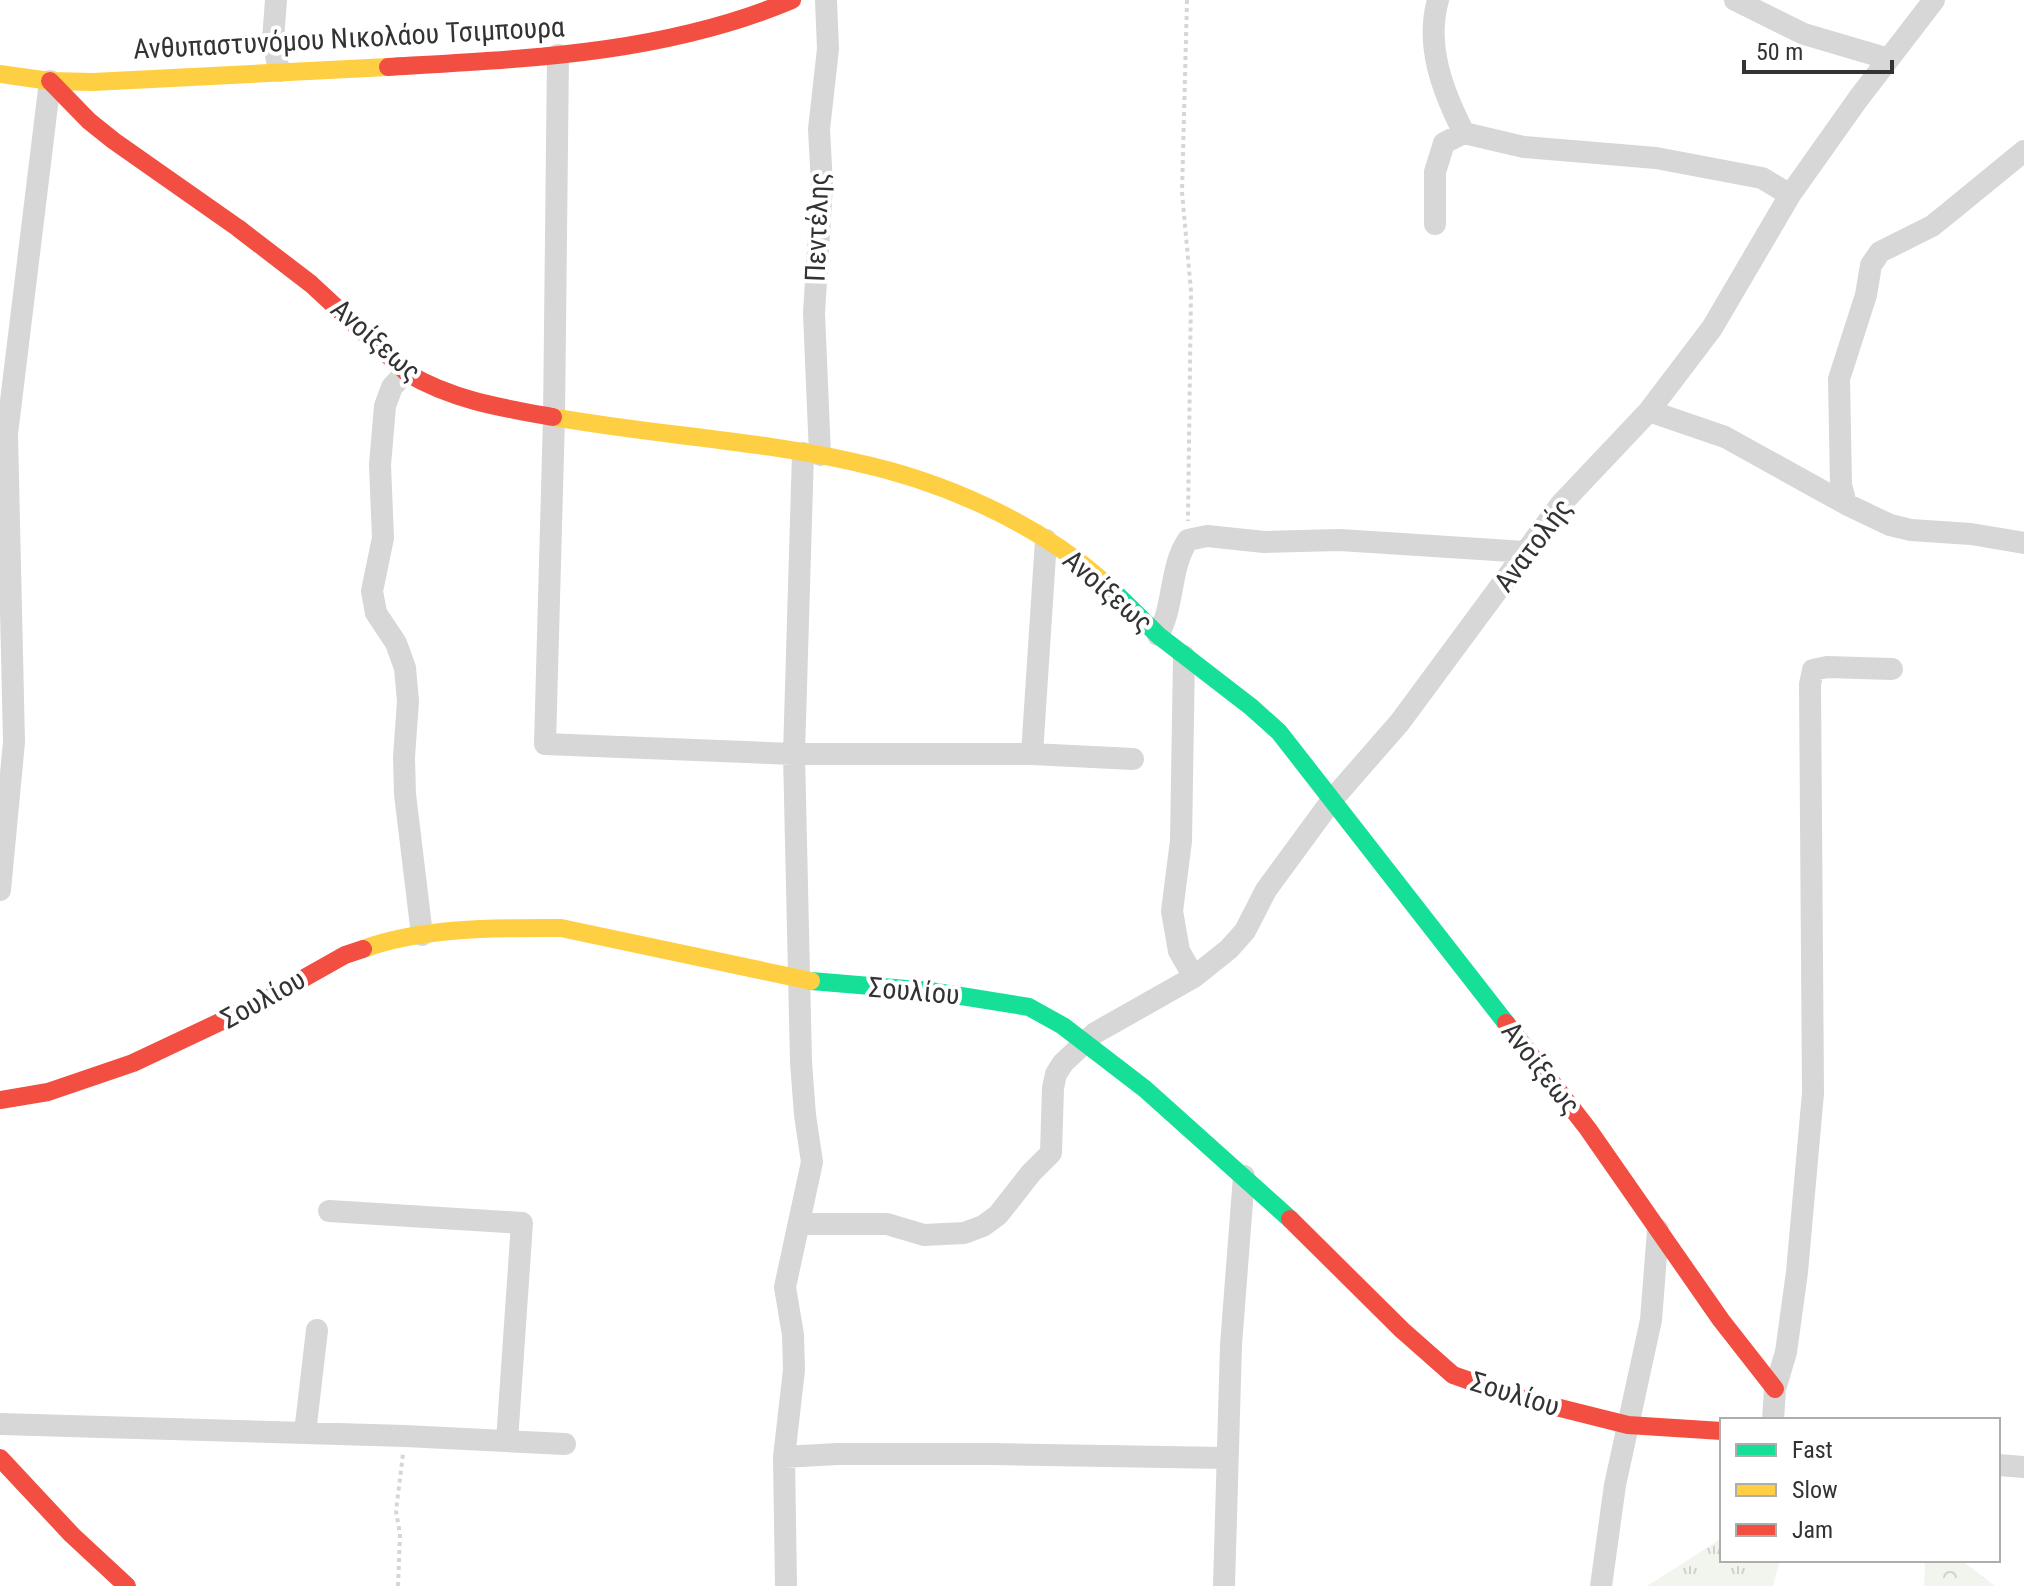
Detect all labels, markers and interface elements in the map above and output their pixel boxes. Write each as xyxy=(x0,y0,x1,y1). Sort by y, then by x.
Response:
street label: Ανθυπαστυνόμου Νικολάου Τσιμπουρα xyxy=(132,10,566,66)
scale bar xyxy=(1744,24,1892,74)
text: 50 m xyxy=(1756,38,1803,66)
street label: Πεντέλης xyxy=(799,172,835,282)
street label: Ανοίξεως xyxy=(324,292,428,388)
street label: Ανατολής xyxy=(1487,492,1579,598)
street label: Ανοίξεως xyxy=(1056,543,1160,639)
street label: Σουλίου xyxy=(215,962,311,1036)
street label: Σουλίου xyxy=(867,971,961,1011)
street label: Ανοίξεως xyxy=(1495,1015,1587,1121)
street label: Σουλίου xyxy=(1467,1365,1563,1423)
legend xyxy=(1720,1418,2000,1562)
text: Fast xyxy=(1792,1436,1833,1464)
text: Slow xyxy=(1792,1476,1838,1504)
text: Jam xyxy=(1792,1516,1833,1544)

